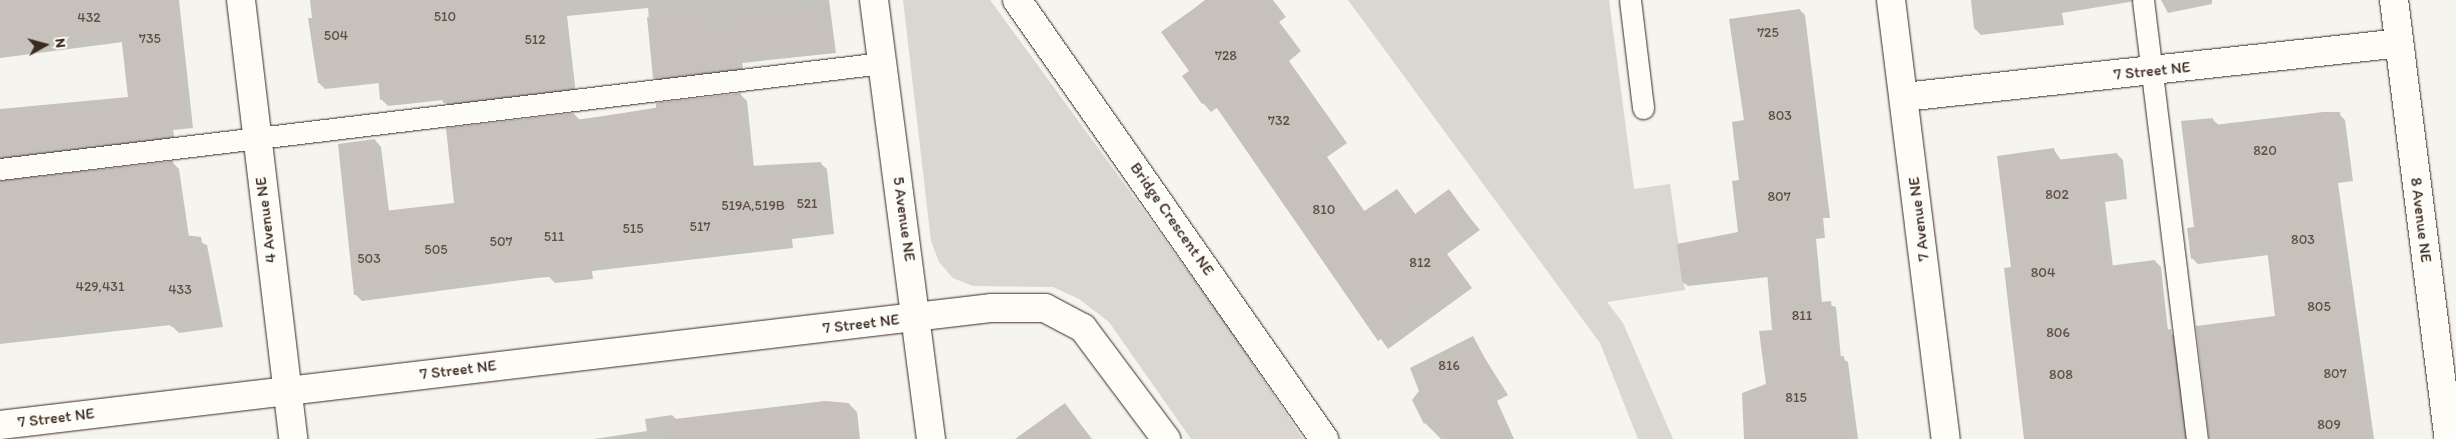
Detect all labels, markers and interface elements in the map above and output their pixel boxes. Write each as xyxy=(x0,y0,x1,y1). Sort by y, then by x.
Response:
house number: 510 xyxy=(434,9,456,25)
house number: 432 xyxy=(77,10,101,26)
north arrow xyxy=(20,20,70,70)
house number: 725 xyxy=(1757,25,1779,41)
house number: 504 xyxy=(324,28,348,44)
house number: 735 xyxy=(139,31,161,47)
house number: 512 xyxy=(524,32,546,48)
text: N xyxy=(51,37,69,49)
house number: 728 xyxy=(1215,48,1237,64)
street label: 7 Street NE xyxy=(2113,57,2191,85)
house number: 803 xyxy=(1768,108,1792,124)
house number: 732 xyxy=(1268,113,1290,129)
house number: 820 xyxy=(2253,143,2277,159)
street label: Bridge Crescent NE xyxy=(1126,159,1218,279)
street label: 5 Avenue NE xyxy=(889,175,919,263)
street label: 4 Avenue NE xyxy=(251,176,281,264)
street label: 7 Avenue NE xyxy=(1904,176,1934,262)
street label: 8 Avenue NE xyxy=(2406,176,2436,264)
house number: 802 xyxy=(2045,187,2069,203)
house number: 807 xyxy=(1767,189,1791,205)
house number: 521 xyxy=(796,196,818,212)
house number: 519A,519B xyxy=(721,198,785,214)
house number: 810 xyxy=(1313,202,1335,218)
house number: 517 xyxy=(690,219,710,235)
house number: 515 xyxy=(622,221,644,237)
house number: 511 xyxy=(544,229,564,245)
house number: 803 xyxy=(2291,232,2315,248)
house number: 507 xyxy=(490,234,512,250)
house number: 505 xyxy=(424,242,448,258)
house number: 503 xyxy=(357,251,381,267)
house number: 812 xyxy=(1409,255,1431,271)
house number: 804 xyxy=(2031,265,2055,281)
house number: 429,431 xyxy=(76,279,124,295)
house number: 433 xyxy=(168,282,192,298)
house number: 805 xyxy=(2307,299,2331,315)
house number: 811 xyxy=(1792,308,1812,324)
street label: 7 Street NE xyxy=(822,310,900,338)
house number: 806 xyxy=(2046,325,2070,341)
street label: 7 Street NE xyxy=(419,356,497,384)
house number: 816 xyxy=(1438,358,1460,374)
house number: 807 xyxy=(2323,366,2347,382)
house number: 808 xyxy=(2049,367,2073,383)
house number: 815 xyxy=(1785,390,1807,406)
street label: 7 Street NE xyxy=(17,404,95,432)
house number: 809 xyxy=(2317,417,2341,433)

